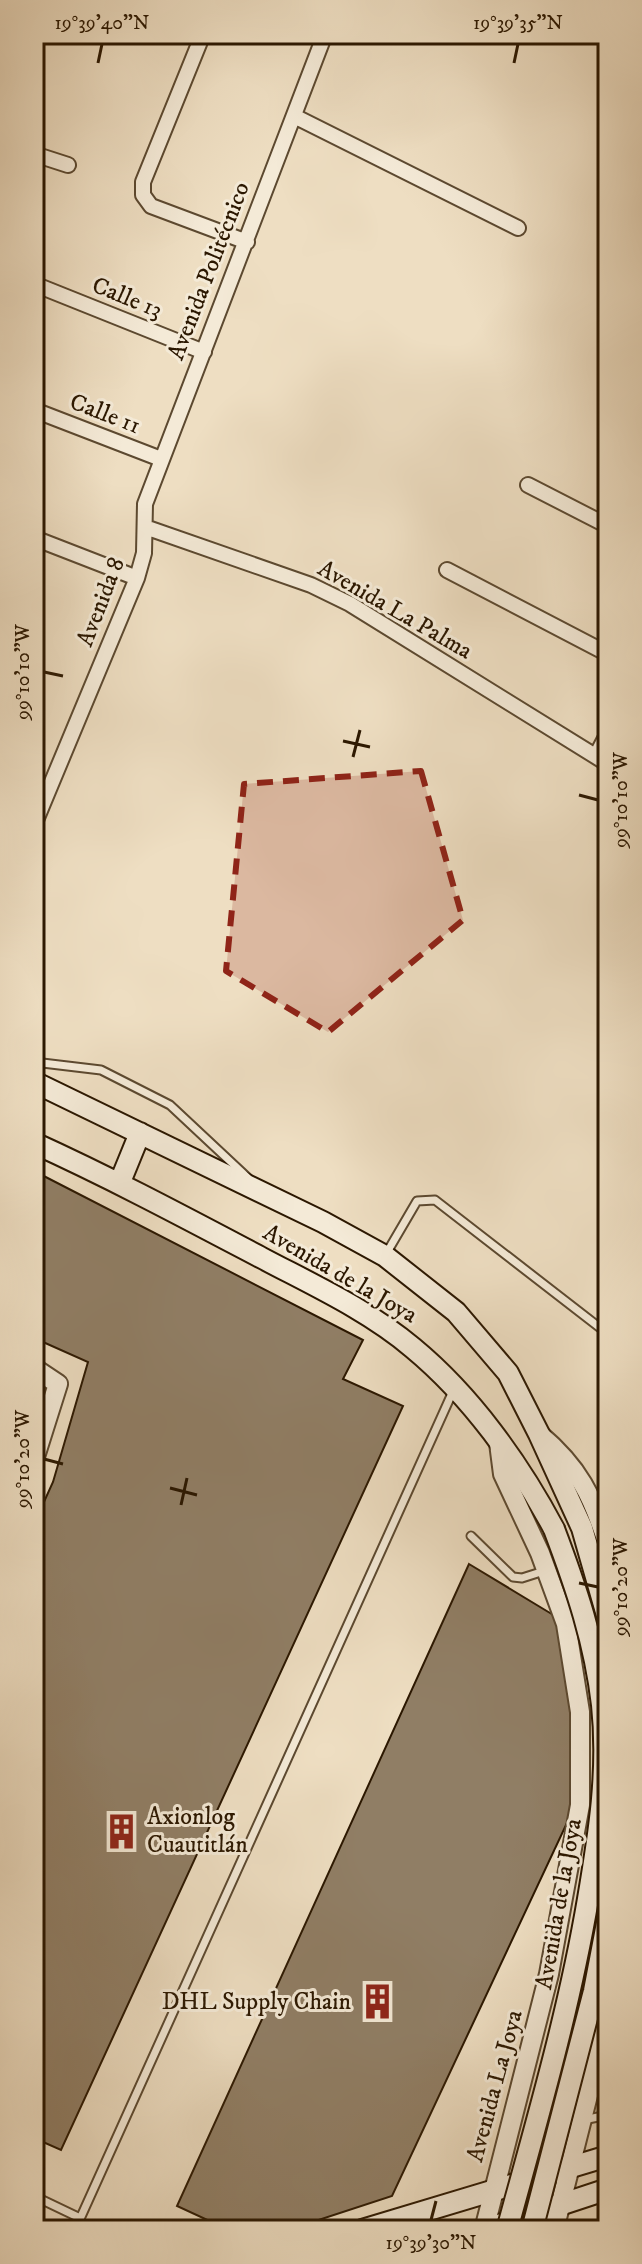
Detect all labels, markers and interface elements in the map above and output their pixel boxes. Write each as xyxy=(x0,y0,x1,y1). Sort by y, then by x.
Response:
text: 19°39'40"N xyxy=(55,11,149,36)
text: 19°39'35"N xyxy=(473,11,563,36)
street label: Avenida Politécnico xyxy=(161,178,257,364)
street label: Calle 13 xyxy=(87,270,167,326)
street label: Calle 11 xyxy=(65,387,145,441)
street label: Avenida 8 xyxy=(70,553,132,651)
street label: Avenida La Palma xyxy=(312,554,478,667)
text: 99°10'10"W xyxy=(11,623,36,721)
text: 99°10'10"W xyxy=(609,751,634,849)
street label: Avenida de la Joya xyxy=(257,1218,423,1331)
text: 99°10'20"W xyxy=(11,1409,36,1509)
text: 99°10'20"W xyxy=(609,1537,634,1637)
place label: Axionlog Cuautitlán xyxy=(147,1802,248,1860)
building icon: Axionlog Cuautitlán xyxy=(102,1812,140,1850)
street label: Avenida de la Joya xyxy=(529,1815,589,1992)
building icon: DHL Supply Chain xyxy=(358,1983,396,2021)
place label: DHL Supply Chain xyxy=(162,1987,351,2017)
street label: Avenida La Joya xyxy=(460,2006,530,2165)
text: 19°39'30"N xyxy=(386,2231,476,2256)

